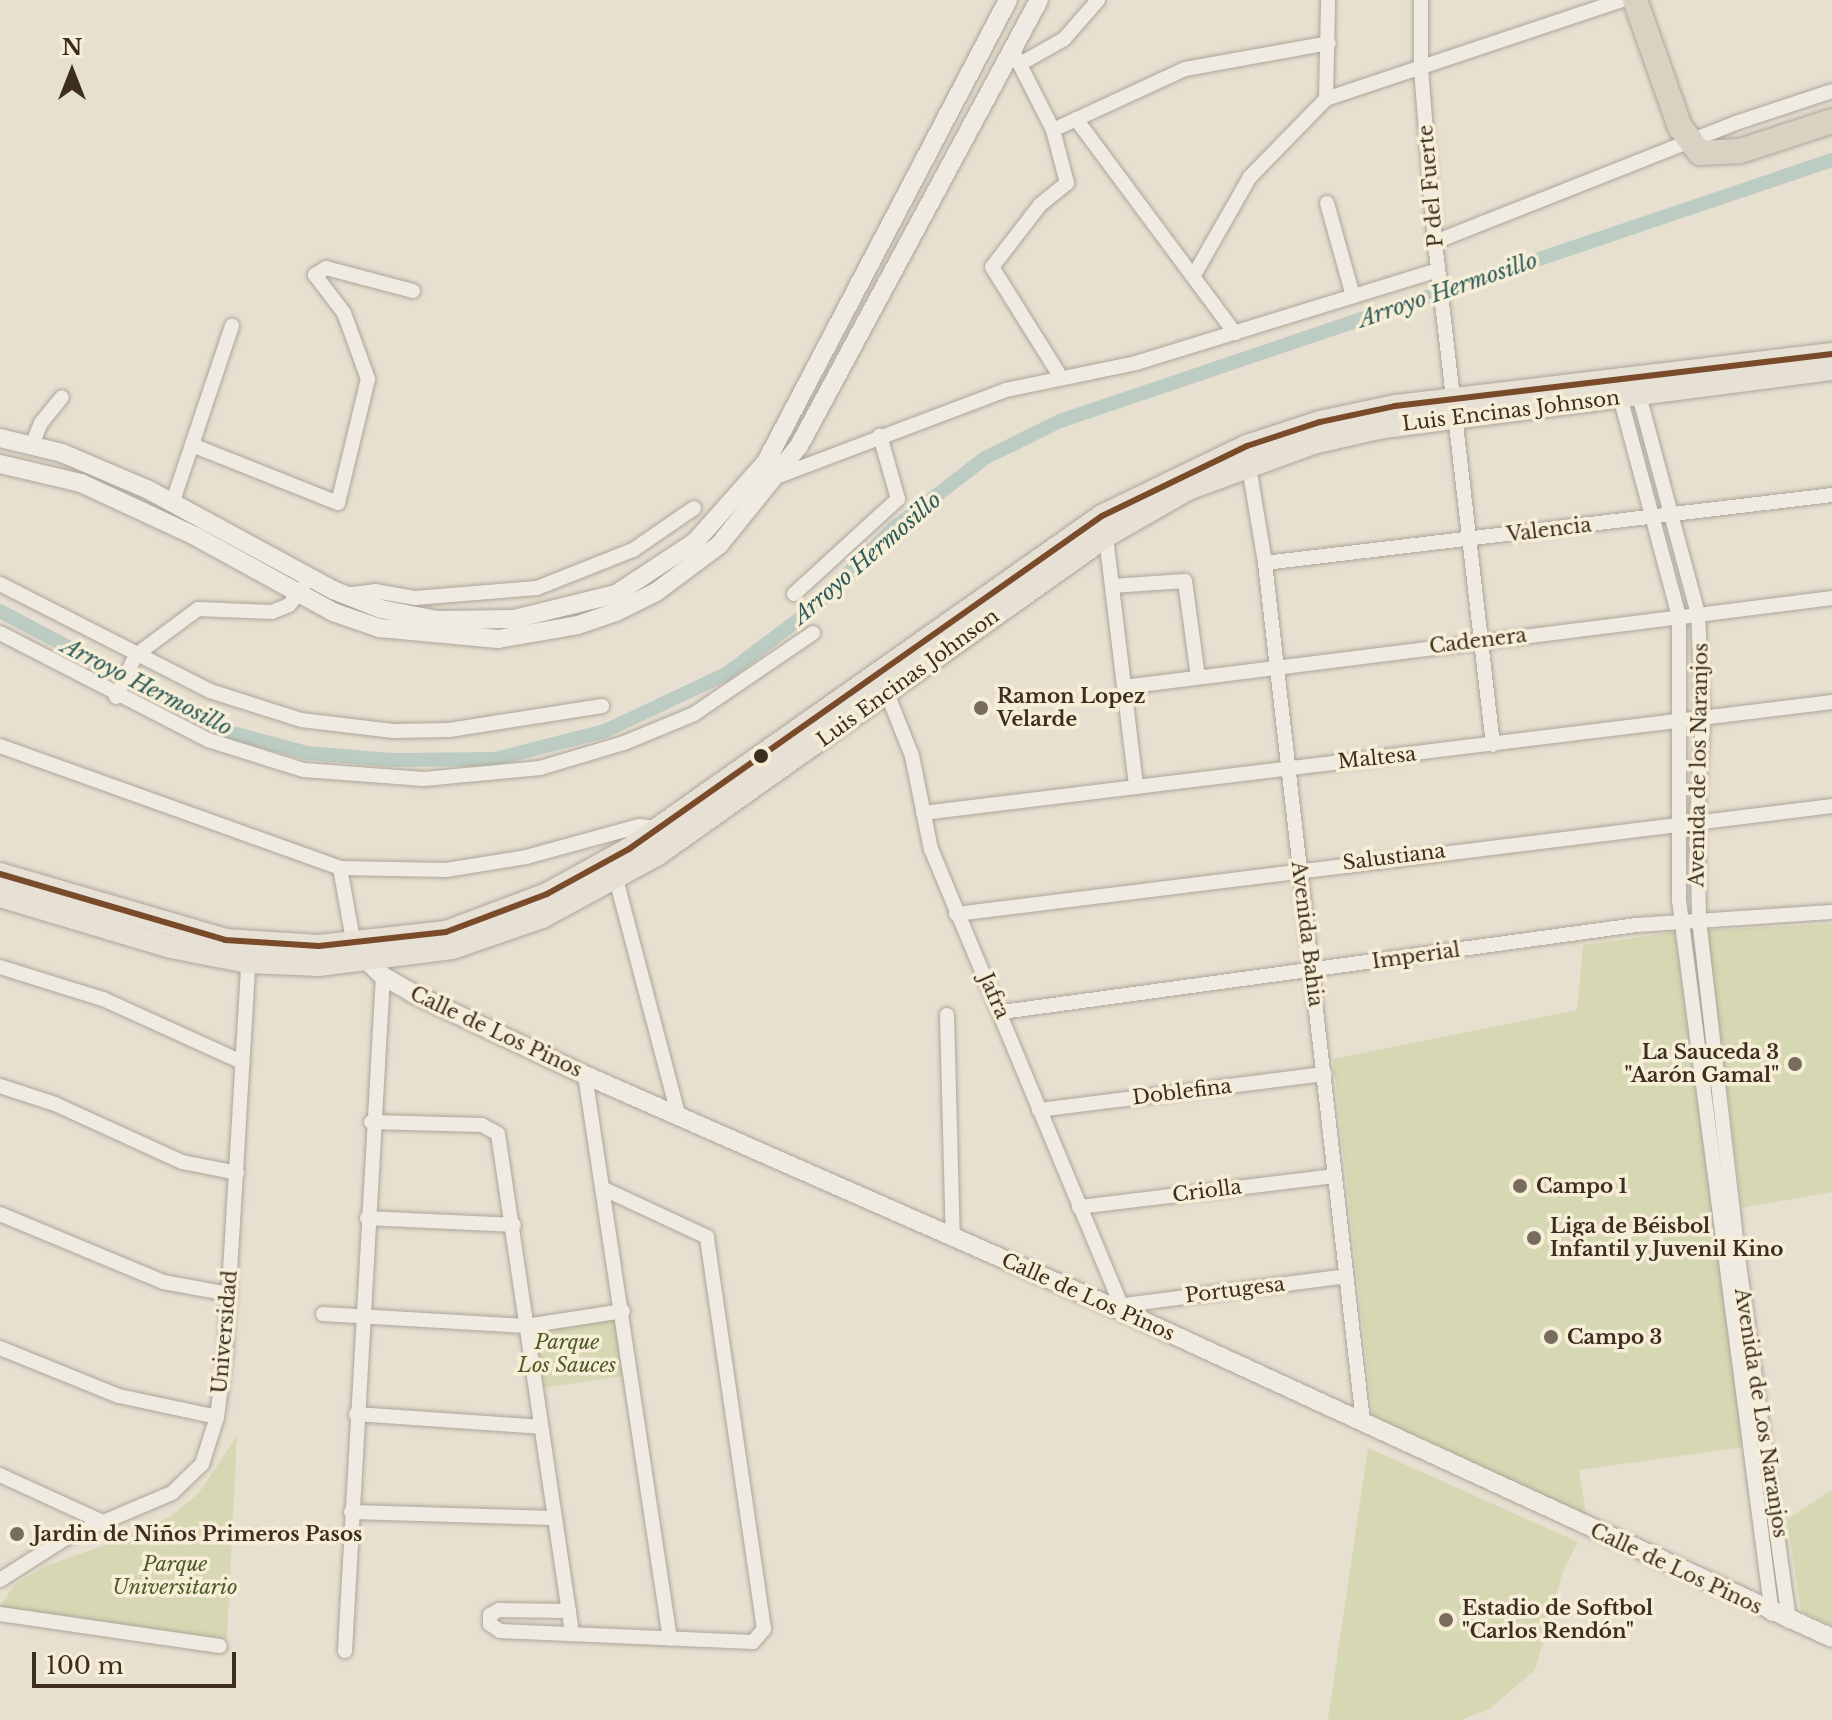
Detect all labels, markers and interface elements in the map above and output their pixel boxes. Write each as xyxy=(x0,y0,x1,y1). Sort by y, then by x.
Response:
north arrow xyxy=(32,32,112,112)
text: N xyxy=(62,34,82,61)
street label: P del Fuerte xyxy=(1414,123,1448,249)
water label: Arroyo Hermosillo xyxy=(1355,247,1541,333)
street label: Luis Encinas Johnson xyxy=(1401,386,1621,436)
water label: Arroyo Hermosillo xyxy=(788,487,946,629)
street label: Valencia xyxy=(1505,513,1593,547)
street label: Luis Encinas Johnson xyxy=(812,604,1004,752)
street label: Cadenera xyxy=(1428,623,1528,659)
water label: Arroyo Hermosillo xyxy=(57,633,237,741)
street label: Avenida de los Naranjos xyxy=(1685,643,1713,887)
place label: Ramon Lopez Velarde xyxy=(997,684,1145,731)
marker: Ramon Lopez Velarde xyxy=(972,699,990,717)
street label: Maltesa xyxy=(1337,742,1417,774)
unlabelled marker xyxy=(753,748,769,764)
street label: Salustiana xyxy=(1341,839,1447,875)
street label: Avenida Bahia xyxy=(1286,860,1328,1008)
street label: Imperial xyxy=(1370,938,1462,974)
street label: Jafra xyxy=(973,970,1015,1022)
street label: Calle de Los Pinos xyxy=(406,982,586,1082)
place label: La Sauceda 3 "Aarón Gamal" xyxy=(1625,1040,1779,1087)
marker: La Sauceda 3 "Aarón Gamal" xyxy=(1786,1055,1804,1073)
street label: Doblefina xyxy=(1131,1074,1233,1110)
place label: Campo 1 xyxy=(1536,1174,1627,1198)
street label: Criolla xyxy=(1171,1175,1243,1207)
marker: Campo 1 xyxy=(1511,1177,1529,1195)
place label: Liga de Béisbol Infantil y Juvenil Kino xyxy=(1550,1214,1785,1261)
marker: Liga de Béisbol Infantil y Juvenil Kino xyxy=(1525,1229,1543,1247)
street label: Calle de Los Pinos xyxy=(998,1248,1178,1346)
street label: Universidad xyxy=(208,1269,242,1395)
street label: Portugesa xyxy=(1184,1272,1286,1308)
street label: Avenida de Los Naranjos xyxy=(1729,1286,1793,1540)
place label: Campo 3 xyxy=(1567,1325,1662,1349)
marker: Campo 3 xyxy=(1542,1328,1560,1346)
park label: Parque Los Sauces xyxy=(518,1331,616,1378)
street label: Calle de Los Pinos xyxy=(1586,1519,1766,1619)
place label: Jardin de Niños Primeros Pasos xyxy=(33,1522,362,1546)
marker: Jardin de Niños Primeros Pasos xyxy=(8,1525,26,1543)
park label: Parque Universitario xyxy=(113,1552,237,1599)
place label: Estadio de Softbol "Carlos Rendón" xyxy=(1462,1596,1653,1643)
marker: Estadio de Softbol "Carlos Rendón" xyxy=(1437,1611,1455,1629)
scale bar xyxy=(36,1636,240,1686)
text: 100 m xyxy=(46,1651,124,1680)

